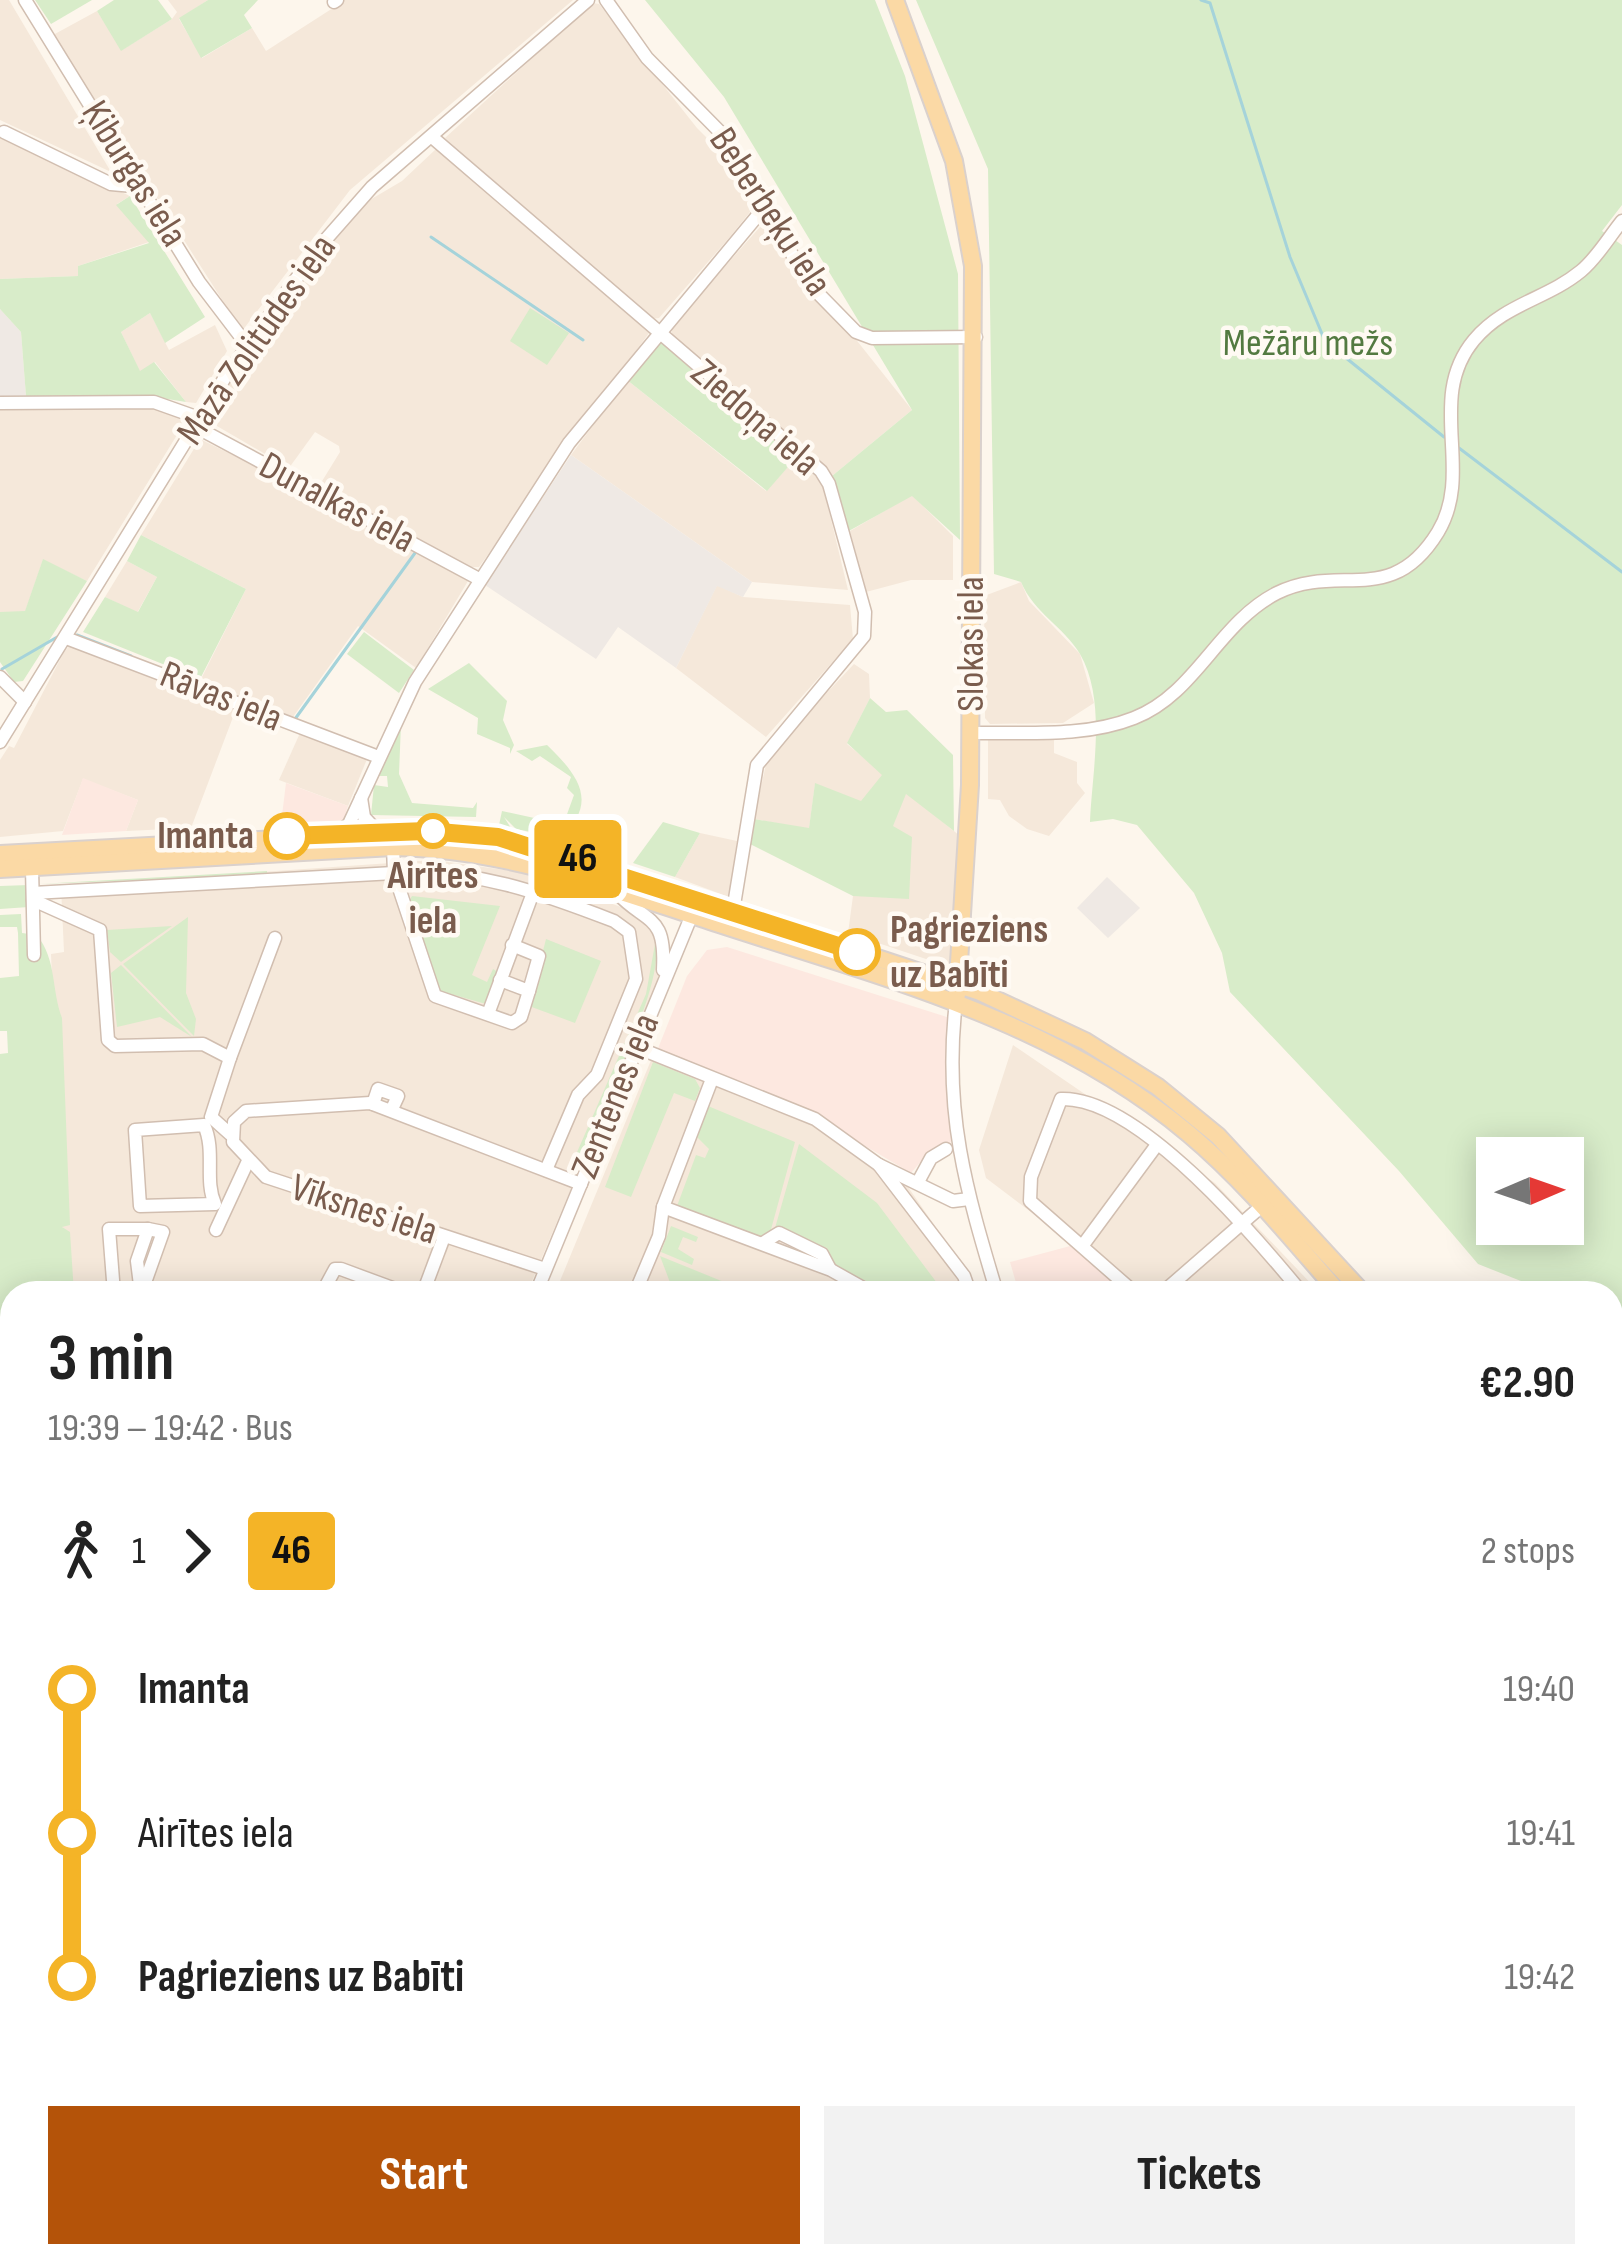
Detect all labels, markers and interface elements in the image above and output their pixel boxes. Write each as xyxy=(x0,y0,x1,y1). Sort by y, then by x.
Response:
street label: Ķiburgas iela xyxy=(71,92,197,256)
street label: Beberbeķu iela xyxy=(698,119,842,305)
street label: Mazā Zolitūdes iela xyxy=(167,226,347,454)
park label: Mežāru mežs xyxy=(1223,320,1393,367)
street label: Ziedoņa iela xyxy=(681,350,829,486)
street label: Dunalkas iela xyxy=(251,442,423,564)
street label: Slokas iela xyxy=(948,576,995,712)
street label: Rāvas iela xyxy=(153,651,289,743)
place label: Imanta xyxy=(157,813,254,860)
marker: Imanta xyxy=(265,814,309,858)
marker: Airītes iela xyxy=(417,815,449,847)
line badge: 46 xyxy=(524,820,632,898)
text: 46 xyxy=(558,833,598,884)
place label: Airītes iela xyxy=(387,853,478,945)
place label: Pagrieziens uz Babīti xyxy=(890,907,1048,999)
marker: Pagrieziens uz Babīti xyxy=(835,930,879,974)
street label: Zentenes iela xyxy=(562,1007,670,1185)
north arrow xyxy=(1476,1137,1584,1245)
map controls xyxy=(1476,1137,1584,1245)
street label: Vīksnes iela xyxy=(285,1164,443,1256)
text: 3 min xyxy=(48,1320,174,1399)
text: €2.90 xyxy=(1479,1356,1575,1411)
text: 19:39 – 19:42 · Bus xyxy=(48,1405,293,1452)
icon: walk xyxy=(48,1518,114,1584)
icon: forward xyxy=(164,1518,230,1584)
text: 46 xyxy=(272,1525,311,1576)
text: 1 xyxy=(132,1528,146,1575)
text: 2 stops xyxy=(1481,1528,1575,1575)
text: Imanta xyxy=(138,1662,250,1717)
text: 19:40 xyxy=(1503,1666,1575,1713)
text: Airītes iela xyxy=(138,1806,294,1861)
text: 19:41 xyxy=(1507,1810,1575,1857)
text: Pagrieziens uz Babīti xyxy=(138,1950,464,2005)
text: 19:42 xyxy=(1504,1954,1575,2001)
button: Start xyxy=(48,2106,800,2244)
button: Tickets xyxy=(824,2106,1575,2244)

